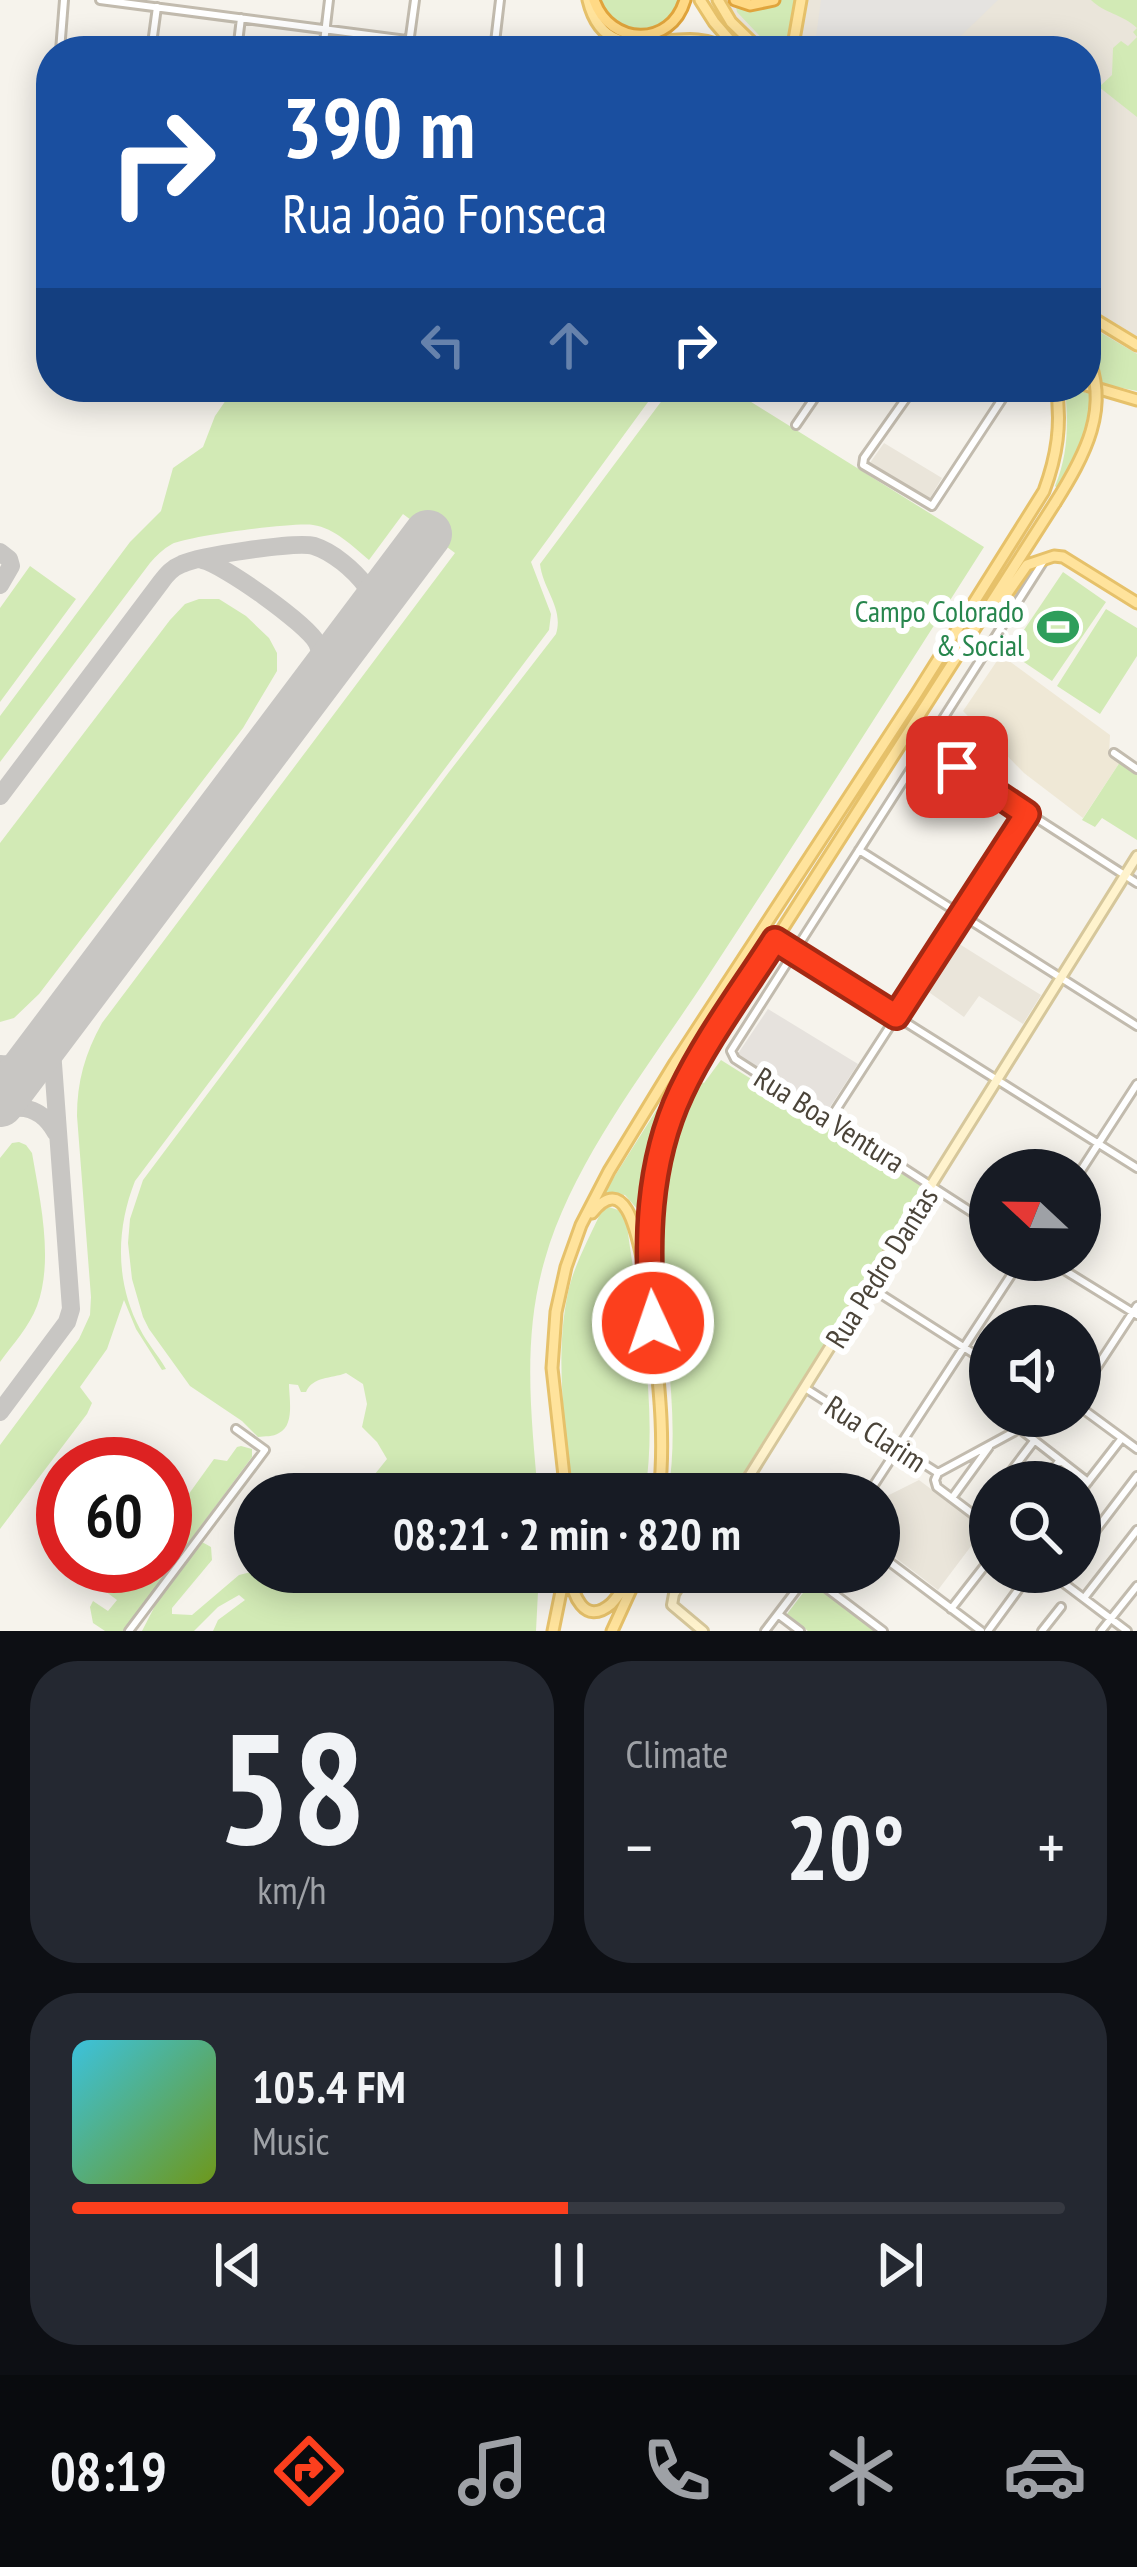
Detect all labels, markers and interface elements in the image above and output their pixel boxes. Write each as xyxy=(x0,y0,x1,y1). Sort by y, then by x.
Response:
text: 390 m xyxy=(282,72,475,181)
icon: right xyxy=(84,84,240,240)
text: Rua João Fonseca xyxy=(282,178,607,248)
icon: left xyxy=(410,312,476,378)
icon: ahead xyxy=(536,312,602,378)
icon: right xyxy=(662,312,728,378)
place label: Campo Colorado & Social xyxy=(855,591,1024,664)
sports icon: Campo Colorado & Social xyxy=(1035,604,1081,650)
pin xyxy=(906,716,1008,818)
icon: arrive xyxy=(924,734,990,800)
street label: Rua Boa Ventura xyxy=(748,1057,912,1181)
north arrow xyxy=(969,1149,1101,1281)
map controls xyxy=(969,1149,1101,1593)
street label: Rua Pedro Dantas xyxy=(816,1179,946,1355)
position arrow xyxy=(590,1260,716,1386)
button: sound xyxy=(969,1305,1101,1437)
street label: Rua Clarim xyxy=(818,1386,934,1480)
speed limit sign: 60 xyxy=(36,1437,192,1593)
button: search xyxy=(969,1461,1101,1593)
text: 08:21 · 2 min · 820 m xyxy=(393,1504,741,1562)
text: 58 xyxy=(217,1685,366,1887)
text: Climate xyxy=(626,1728,728,1779)
text: 20° xyxy=(786,1788,905,1905)
text: − xyxy=(626,1804,653,1889)
text: + xyxy=(1038,1804,1065,1889)
text: km/h xyxy=(257,1864,326,1915)
text: 105.4 FM xyxy=(252,2057,406,2115)
text: Music xyxy=(252,2115,329,2166)
icon: previous xyxy=(205,2232,271,2298)
icon: pause xyxy=(536,2232,602,2298)
icon: next xyxy=(867,2232,933,2298)
icon: directions xyxy=(267,2429,351,2513)
icon: music xyxy=(451,2429,535,2513)
icon: phone xyxy=(635,2429,719,2513)
icon: climate xyxy=(819,2429,903,2513)
icon: car xyxy=(1003,2429,1087,2513)
text: 08:19 xyxy=(50,2436,167,2506)

